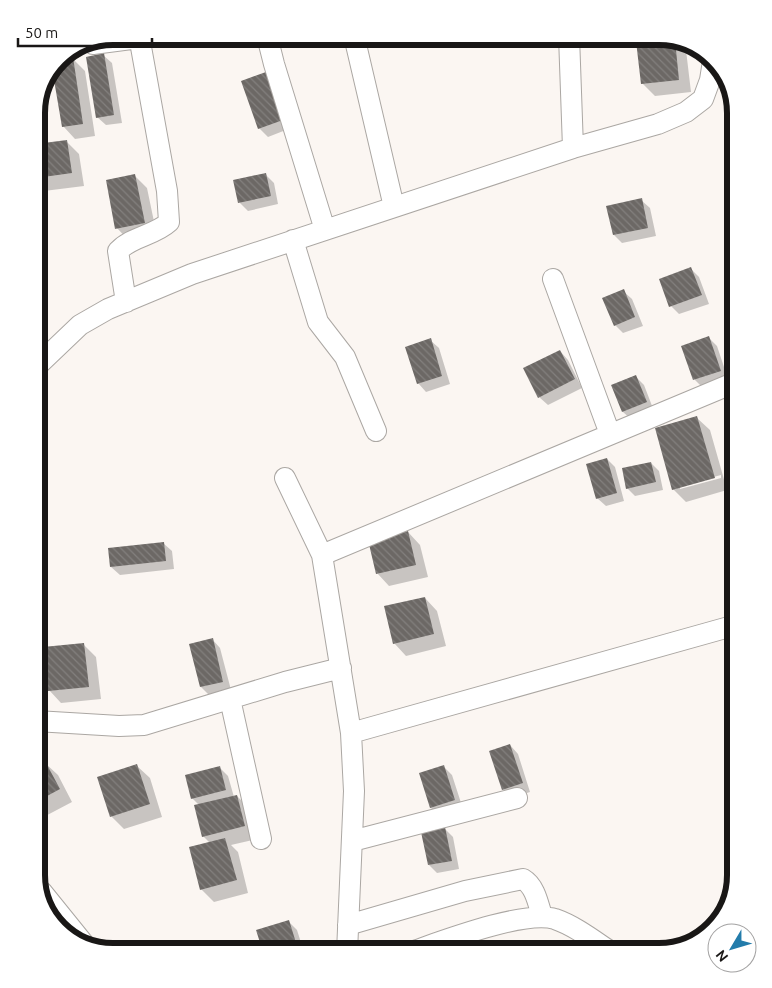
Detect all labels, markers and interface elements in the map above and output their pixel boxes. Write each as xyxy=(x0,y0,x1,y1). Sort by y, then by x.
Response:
scale bar xyxy=(18,15,151,47)
text: 50 m xyxy=(25,24,58,41)
north arrow xyxy=(707,923,757,973)
text: N xyxy=(712,947,731,965)

